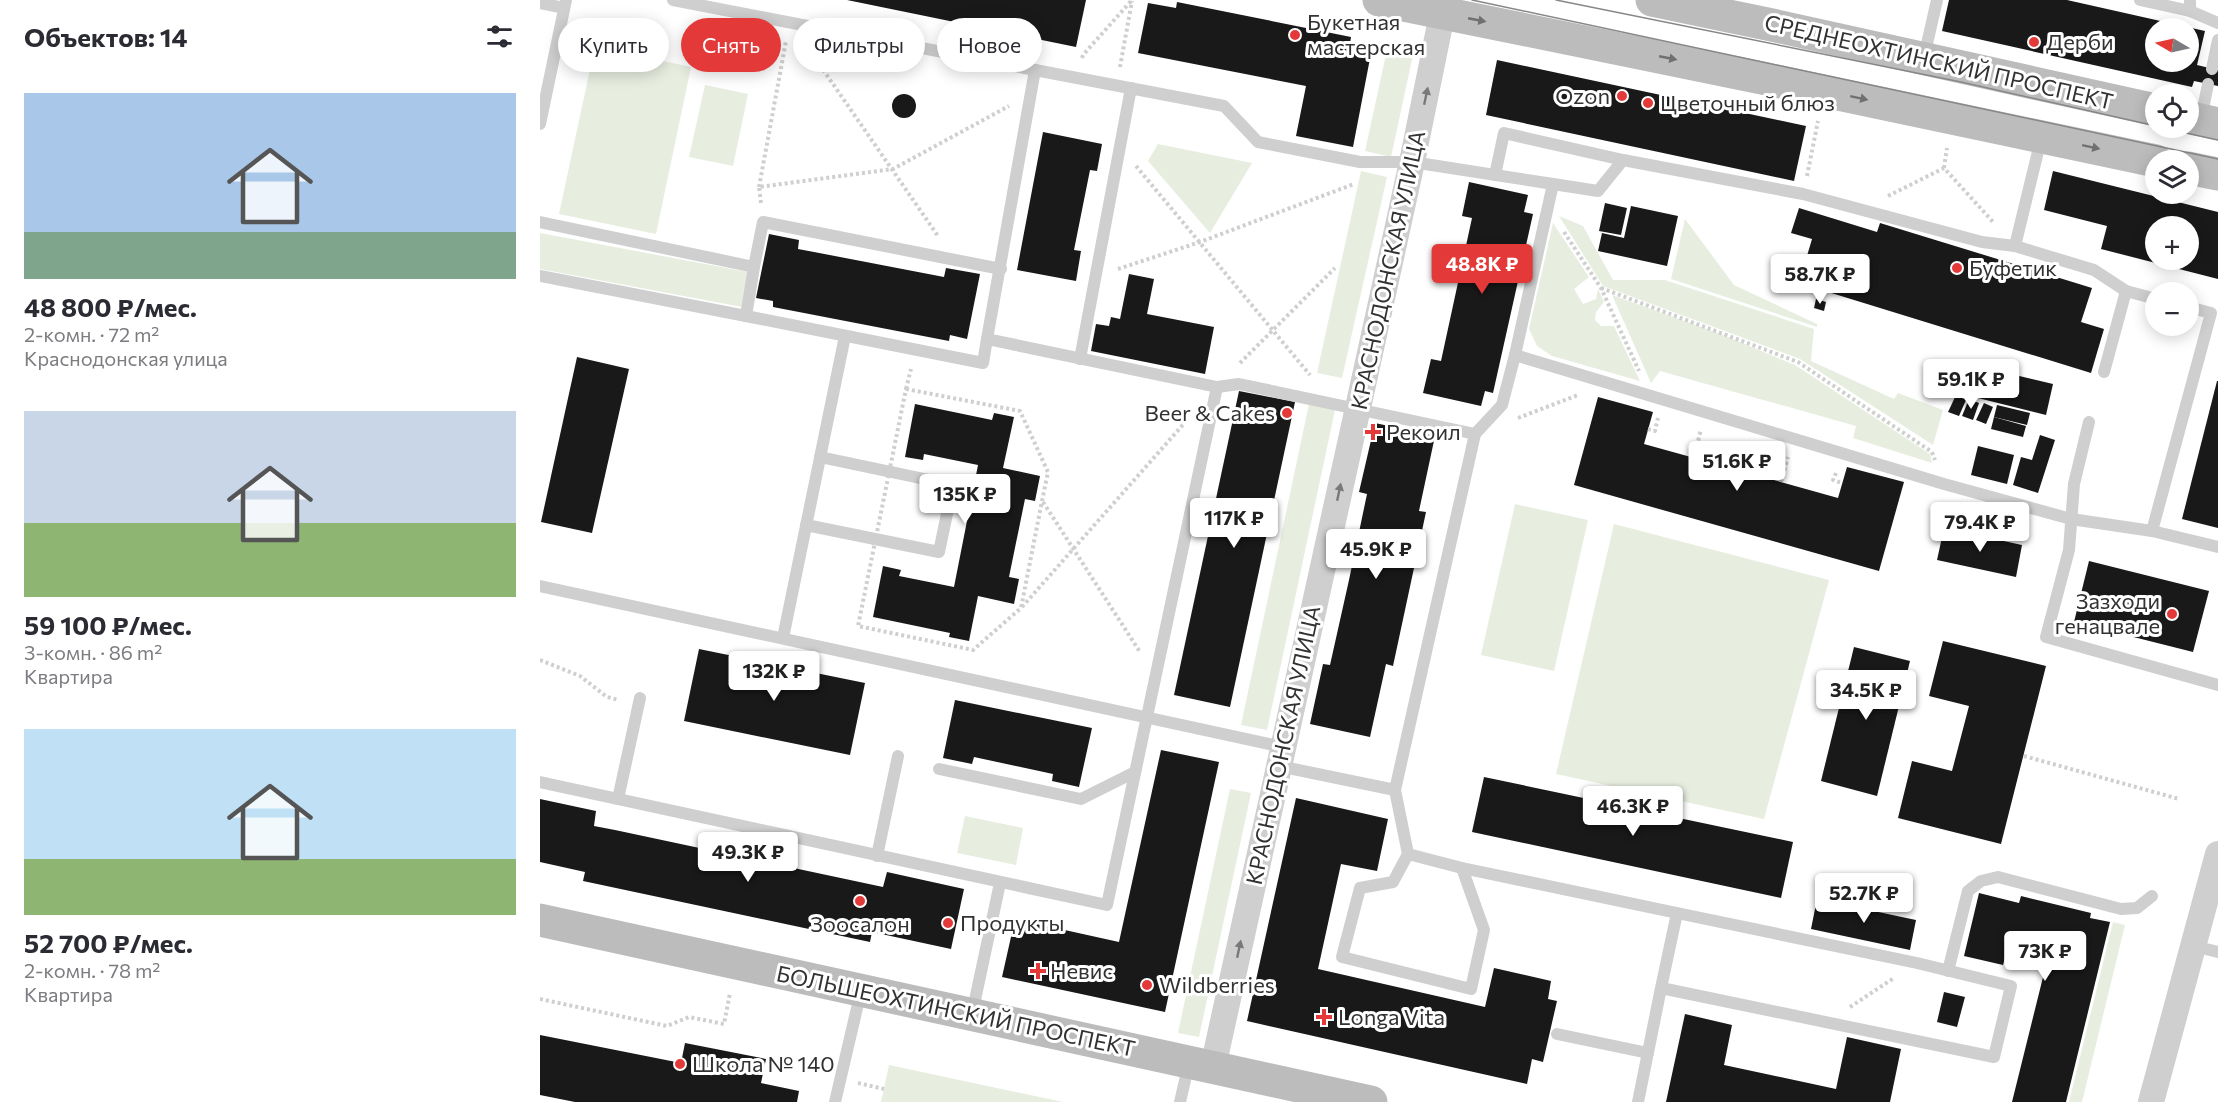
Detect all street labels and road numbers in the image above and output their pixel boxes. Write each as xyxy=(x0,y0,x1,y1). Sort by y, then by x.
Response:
street label: СРЕДНЕОХТИНСКИЙ ПРОСПЕКТ xyxy=(1762,8,2116,115)
street label: КРАСНОДОНСКАЯ УЛИЦА xyxy=(1345,128,1430,412)
street label: КРАСНОДОНСКАЯ УЛИЦА xyxy=(1240,603,1325,887)
street label: БОЛЬШЕОХТИНСКИЙ ПРОСПЕКТ xyxy=(774,959,1138,1062)

